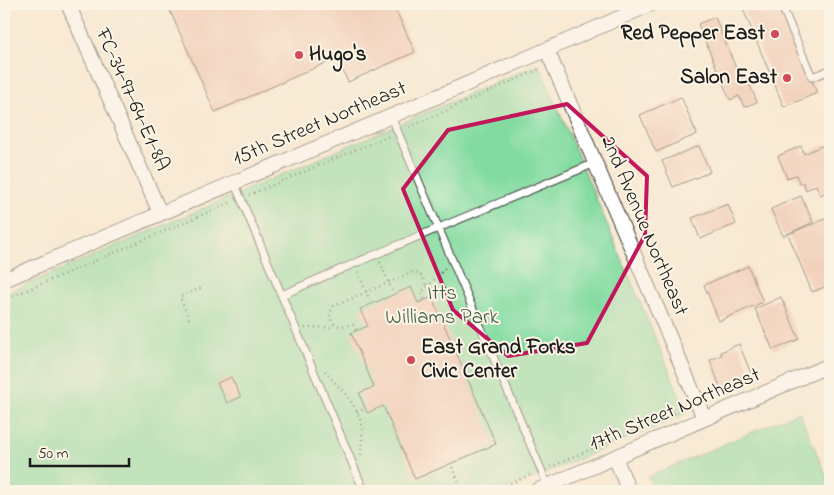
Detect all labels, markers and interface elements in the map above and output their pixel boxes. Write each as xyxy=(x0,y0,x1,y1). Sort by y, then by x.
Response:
place label: Red Pepper East xyxy=(621,19,766,49)
street label: FC-34-97-64-E1-8A xyxy=(87,23,177,176)
marker: Red Pepper East xyxy=(769,28,781,40)
place label: Hugo's xyxy=(309,40,367,72)
marker: Hugo's xyxy=(293,49,305,61)
place label: Salon East xyxy=(680,63,778,93)
marker: Salon East xyxy=(781,72,793,84)
street label: 15th Street Northeast xyxy=(228,74,412,174)
street label: 2nd Avenue Northeast xyxy=(592,131,696,321)
park label: Itts Williams Park xyxy=(385,279,500,333)
place label: East Grand Forks Civic Center xyxy=(421,333,576,387)
marker: East Grand Forks Civic Center xyxy=(405,354,417,366)
street label: 17th Street Northeast xyxy=(585,360,765,460)
scale bar xyxy=(30,435,129,467)
text: 50 m xyxy=(38,443,69,465)

